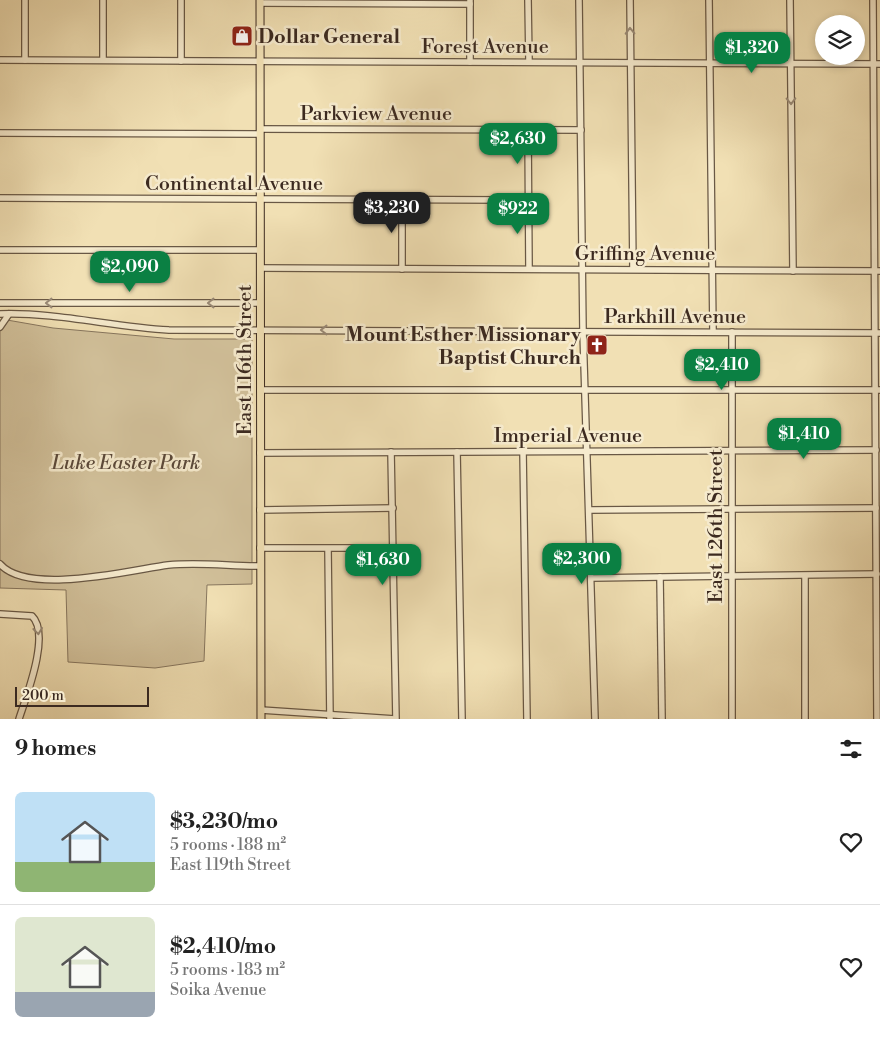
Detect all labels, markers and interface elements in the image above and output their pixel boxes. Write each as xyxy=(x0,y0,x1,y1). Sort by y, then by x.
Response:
map controls xyxy=(815,15,865,65)
button: layers xyxy=(815,15,865,65)
shop icon: Dollar General xyxy=(230,24,254,48)
place label: Dollar General xyxy=(258,25,400,50)
one-way arrow xyxy=(625,27,636,35)
pin: $1,320 xyxy=(711,32,793,74)
street label: Forest Avenue xyxy=(421,35,549,60)
text: $1,320 xyxy=(725,38,779,58)
one-way arrow xyxy=(786,98,796,105)
street label: Parkview Avenue xyxy=(300,102,452,127)
pin: $2,630 xyxy=(477,122,559,165)
text: $2,630 xyxy=(490,129,546,149)
street label: Continental Avenue xyxy=(145,172,323,197)
pin: $3,230 xyxy=(351,192,433,234)
pin: $922 xyxy=(488,192,548,235)
text: $3,230 xyxy=(364,198,420,218)
text: $922 xyxy=(498,199,538,219)
street label: Griffing Avenue xyxy=(575,242,715,267)
pin: $2,090 xyxy=(89,250,171,293)
text: $2,090 xyxy=(101,257,159,277)
street label: East 116th Street xyxy=(233,284,258,436)
one-way arrow xyxy=(44,298,52,308)
one-way arrow xyxy=(207,298,214,308)
street label: Parkhill Avenue xyxy=(604,305,746,330)
place label: Mount Esther Missionary Baptist Church xyxy=(345,323,582,371)
one-way arrow xyxy=(320,325,328,335)
church icon: Mount Esther Missionary Baptist Church xyxy=(585,333,609,357)
pin: $2,410 xyxy=(681,348,763,391)
text: $2,410 xyxy=(695,355,749,375)
pin: $1,410 xyxy=(763,418,845,460)
street label: Imperial Avenue xyxy=(494,424,642,449)
text: $1,410 xyxy=(778,424,830,444)
street label: East 126th Street xyxy=(704,449,729,603)
park label: Luke Easter Park xyxy=(51,451,200,476)
pin: $2,300 xyxy=(541,542,623,585)
pin: $1,630 xyxy=(342,544,424,586)
text: $2,300 xyxy=(553,549,611,569)
text: $1,630 xyxy=(356,550,410,570)
one-way arrow xyxy=(32,627,43,635)
scale bar xyxy=(15,684,149,707)
text: 200 m xyxy=(22,687,64,705)
icon: filters xyxy=(837,735,865,763)
text: 9 homes xyxy=(15,736,96,762)
text: $3,230/mo xyxy=(170,809,278,835)
icon: home xyxy=(55,812,115,872)
icon: heart xyxy=(837,828,865,856)
text: 5 rooms · 188 m² xyxy=(170,835,286,855)
text: East 119th Street xyxy=(170,855,291,875)
text: $2,410/mo xyxy=(170,934,276,960)
icon: home xyxy=(55,937,115,997)
icon: heart xyxy=(837,953,865,981)
text: 5 rooms · 183 m² xyxy=(170,960,285,980)
text: Soika Avenue xyxy=(170,980,266,1000)

